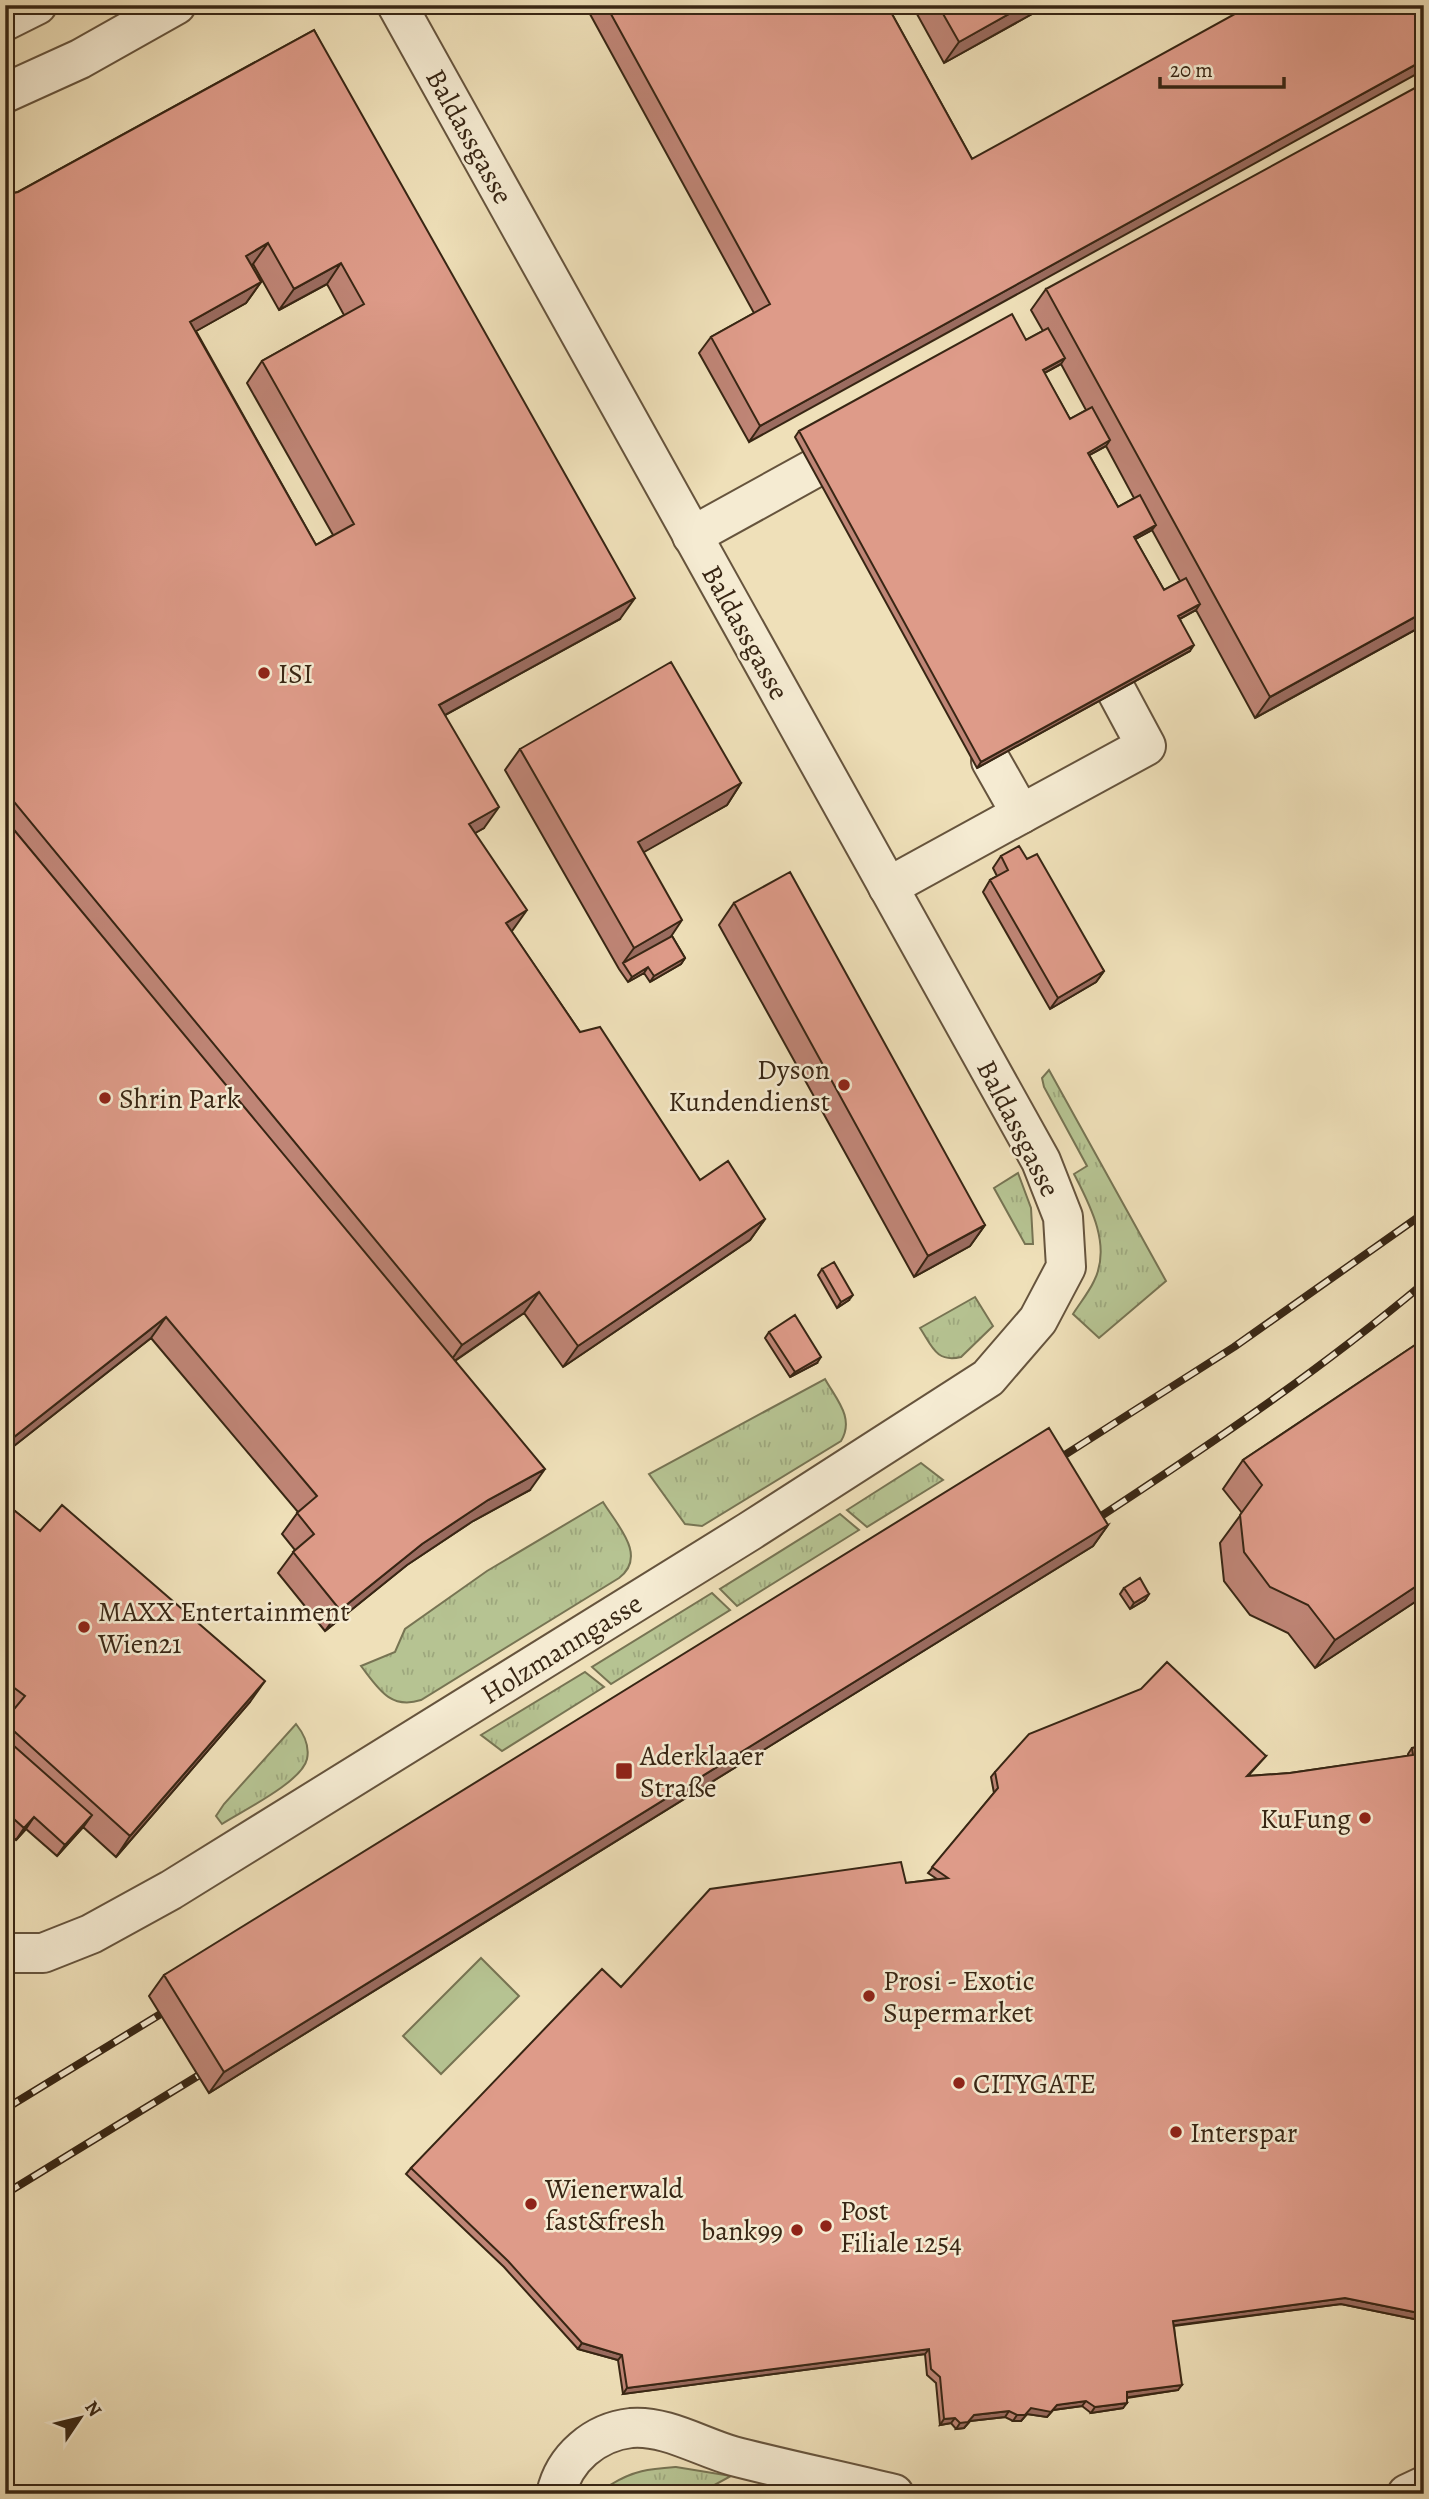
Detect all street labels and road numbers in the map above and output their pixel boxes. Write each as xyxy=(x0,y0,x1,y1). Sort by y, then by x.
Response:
street label: Baldassgasse xyxy=(416,62,522,211)
street label: Baldassgasse xyxy=(692,558,798,707)
street label: Baldassgasse xyxy=(967,1053,1069,1203)
street label: Holzmanngasse xyxy=(474,1585,650,1713)

